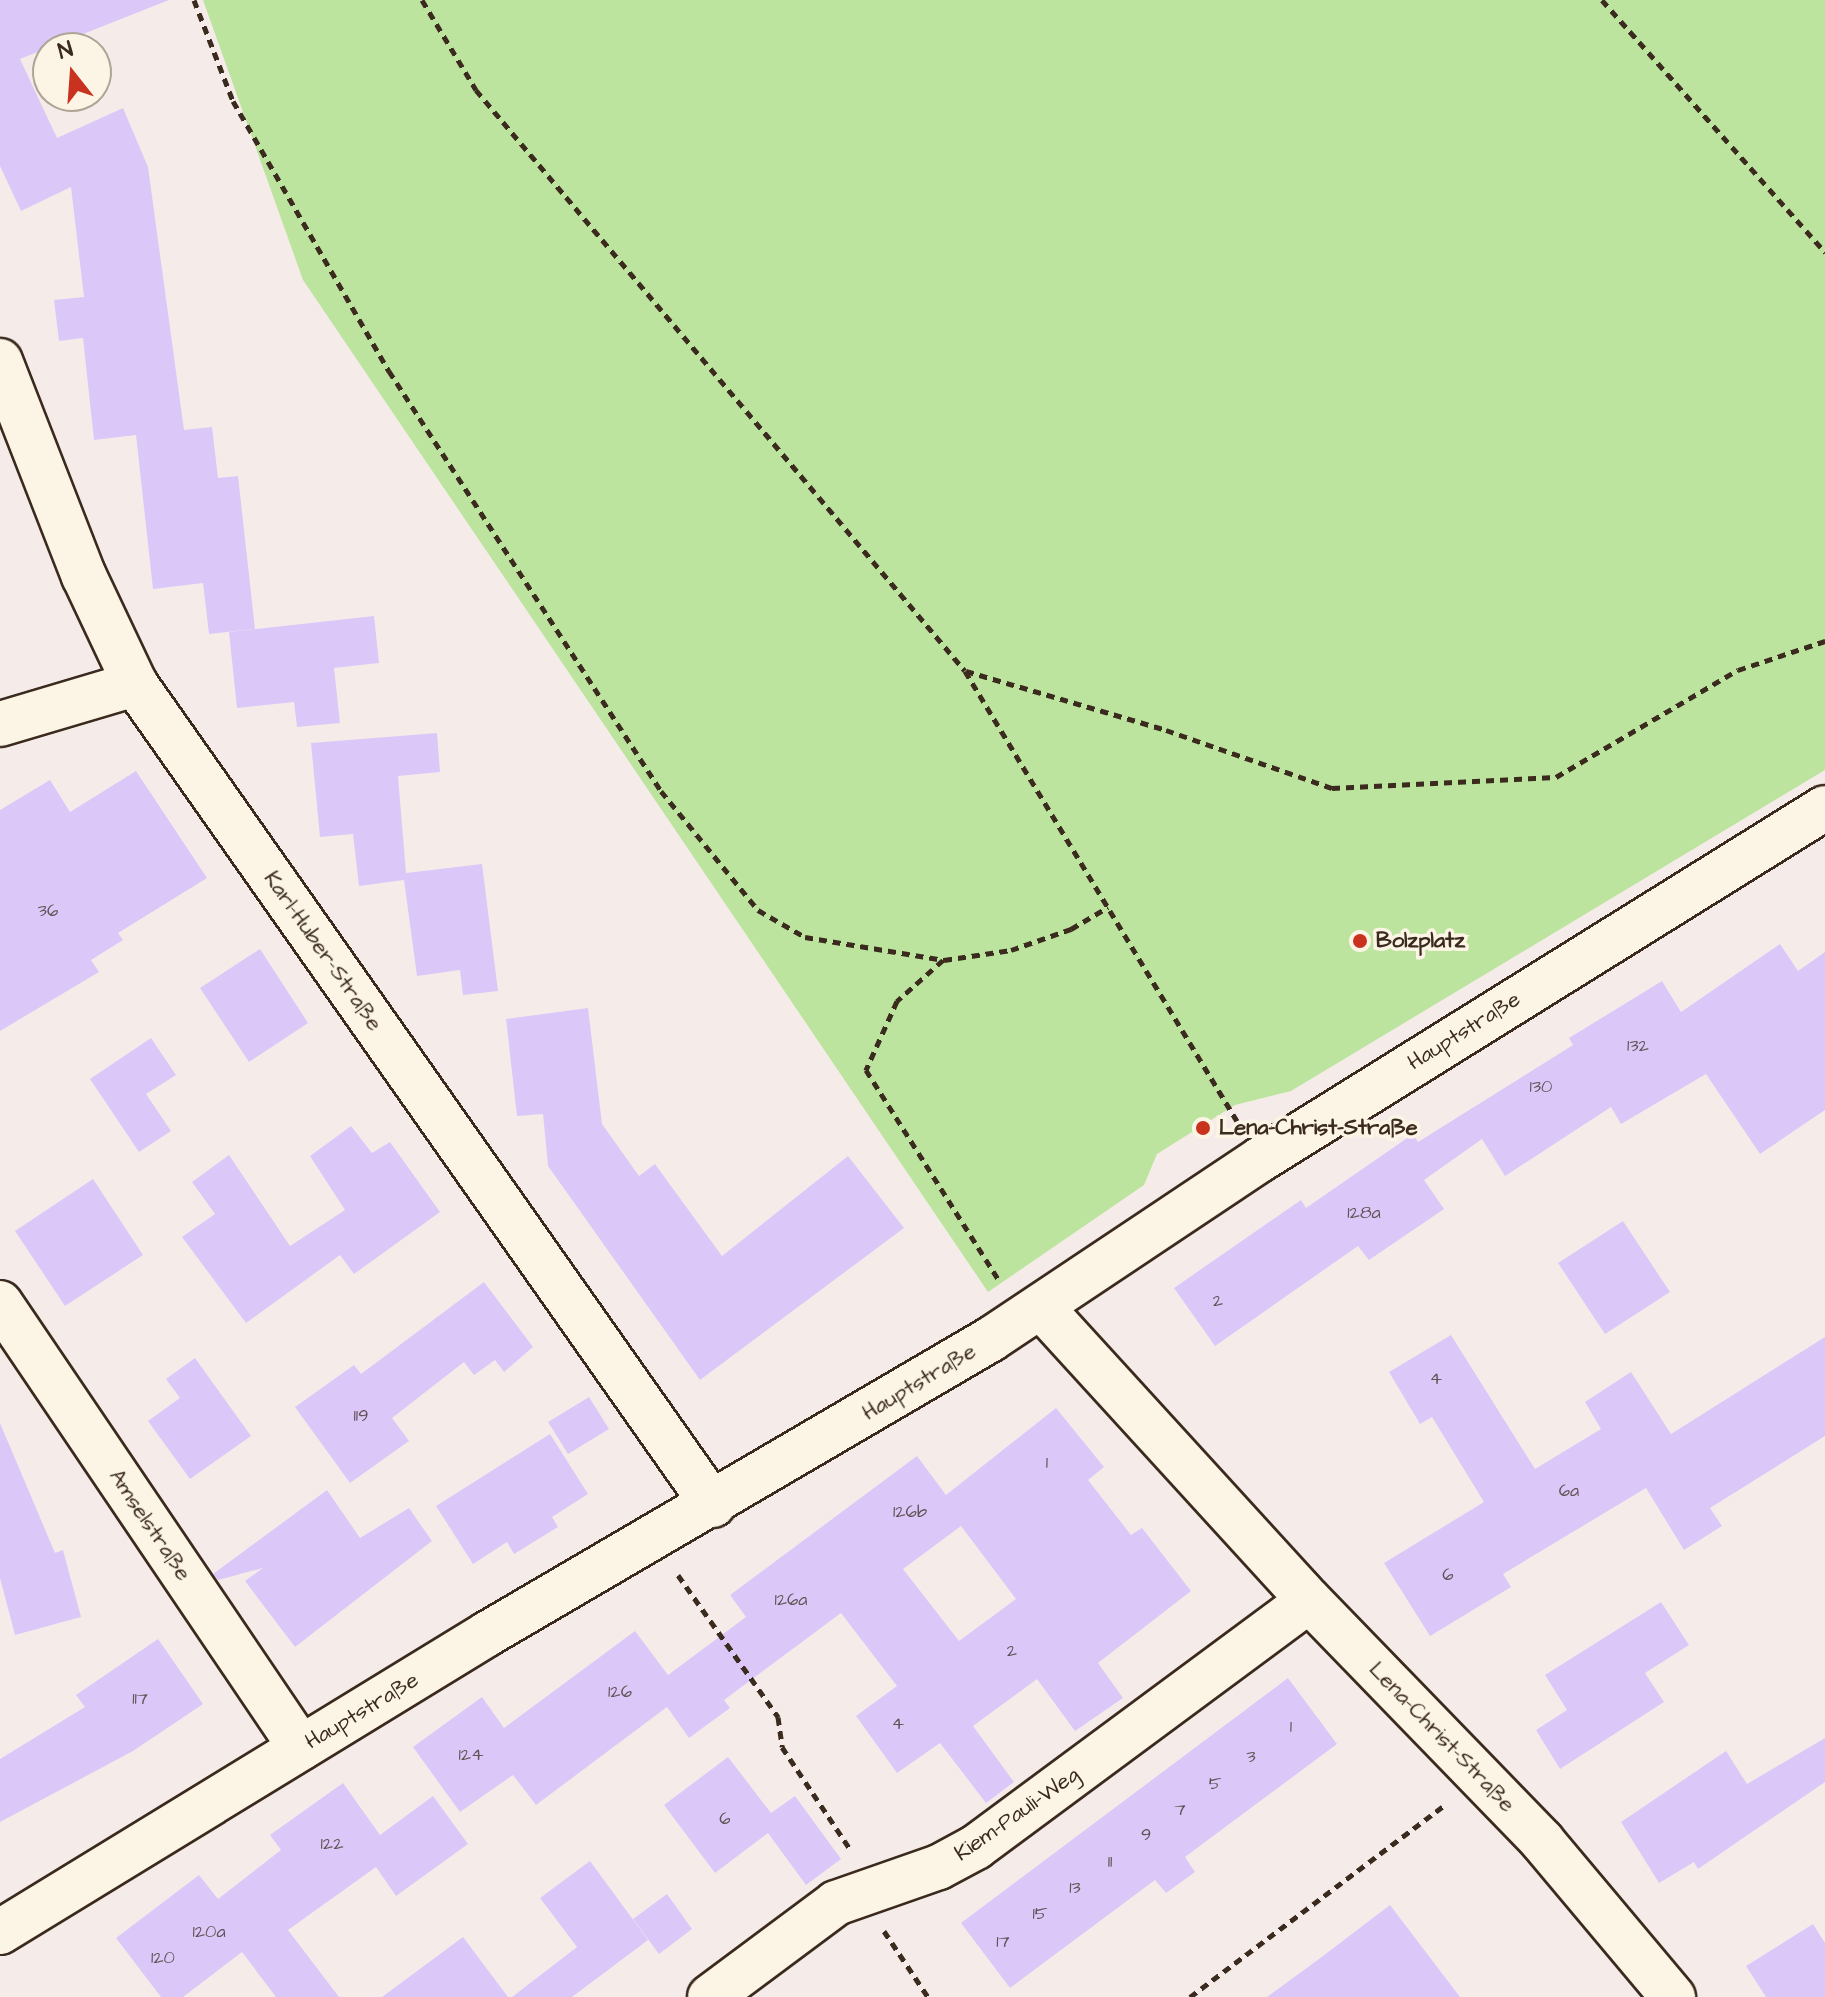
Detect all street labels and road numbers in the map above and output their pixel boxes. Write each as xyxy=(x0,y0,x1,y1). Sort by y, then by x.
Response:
street label: Karl-Huber-Straße xyxy=(258,866,388,1036)
street label: Hauptstraße xyxy=(1403,986,1525,1076)
street label: Hauptstraße xyxy=(857,1338,981,1426)
street label: Amselstraße xyxy=(103,1464,197,1586)
street label: Lena-Christ-Straße xyxy=(1363,1656,1521,1818)
street label: Hauptstraße xyxy=(300,1667,424,1755)
street label: Kiem-Pauli-Weg xyxy=(949,1761,1085,1867)

